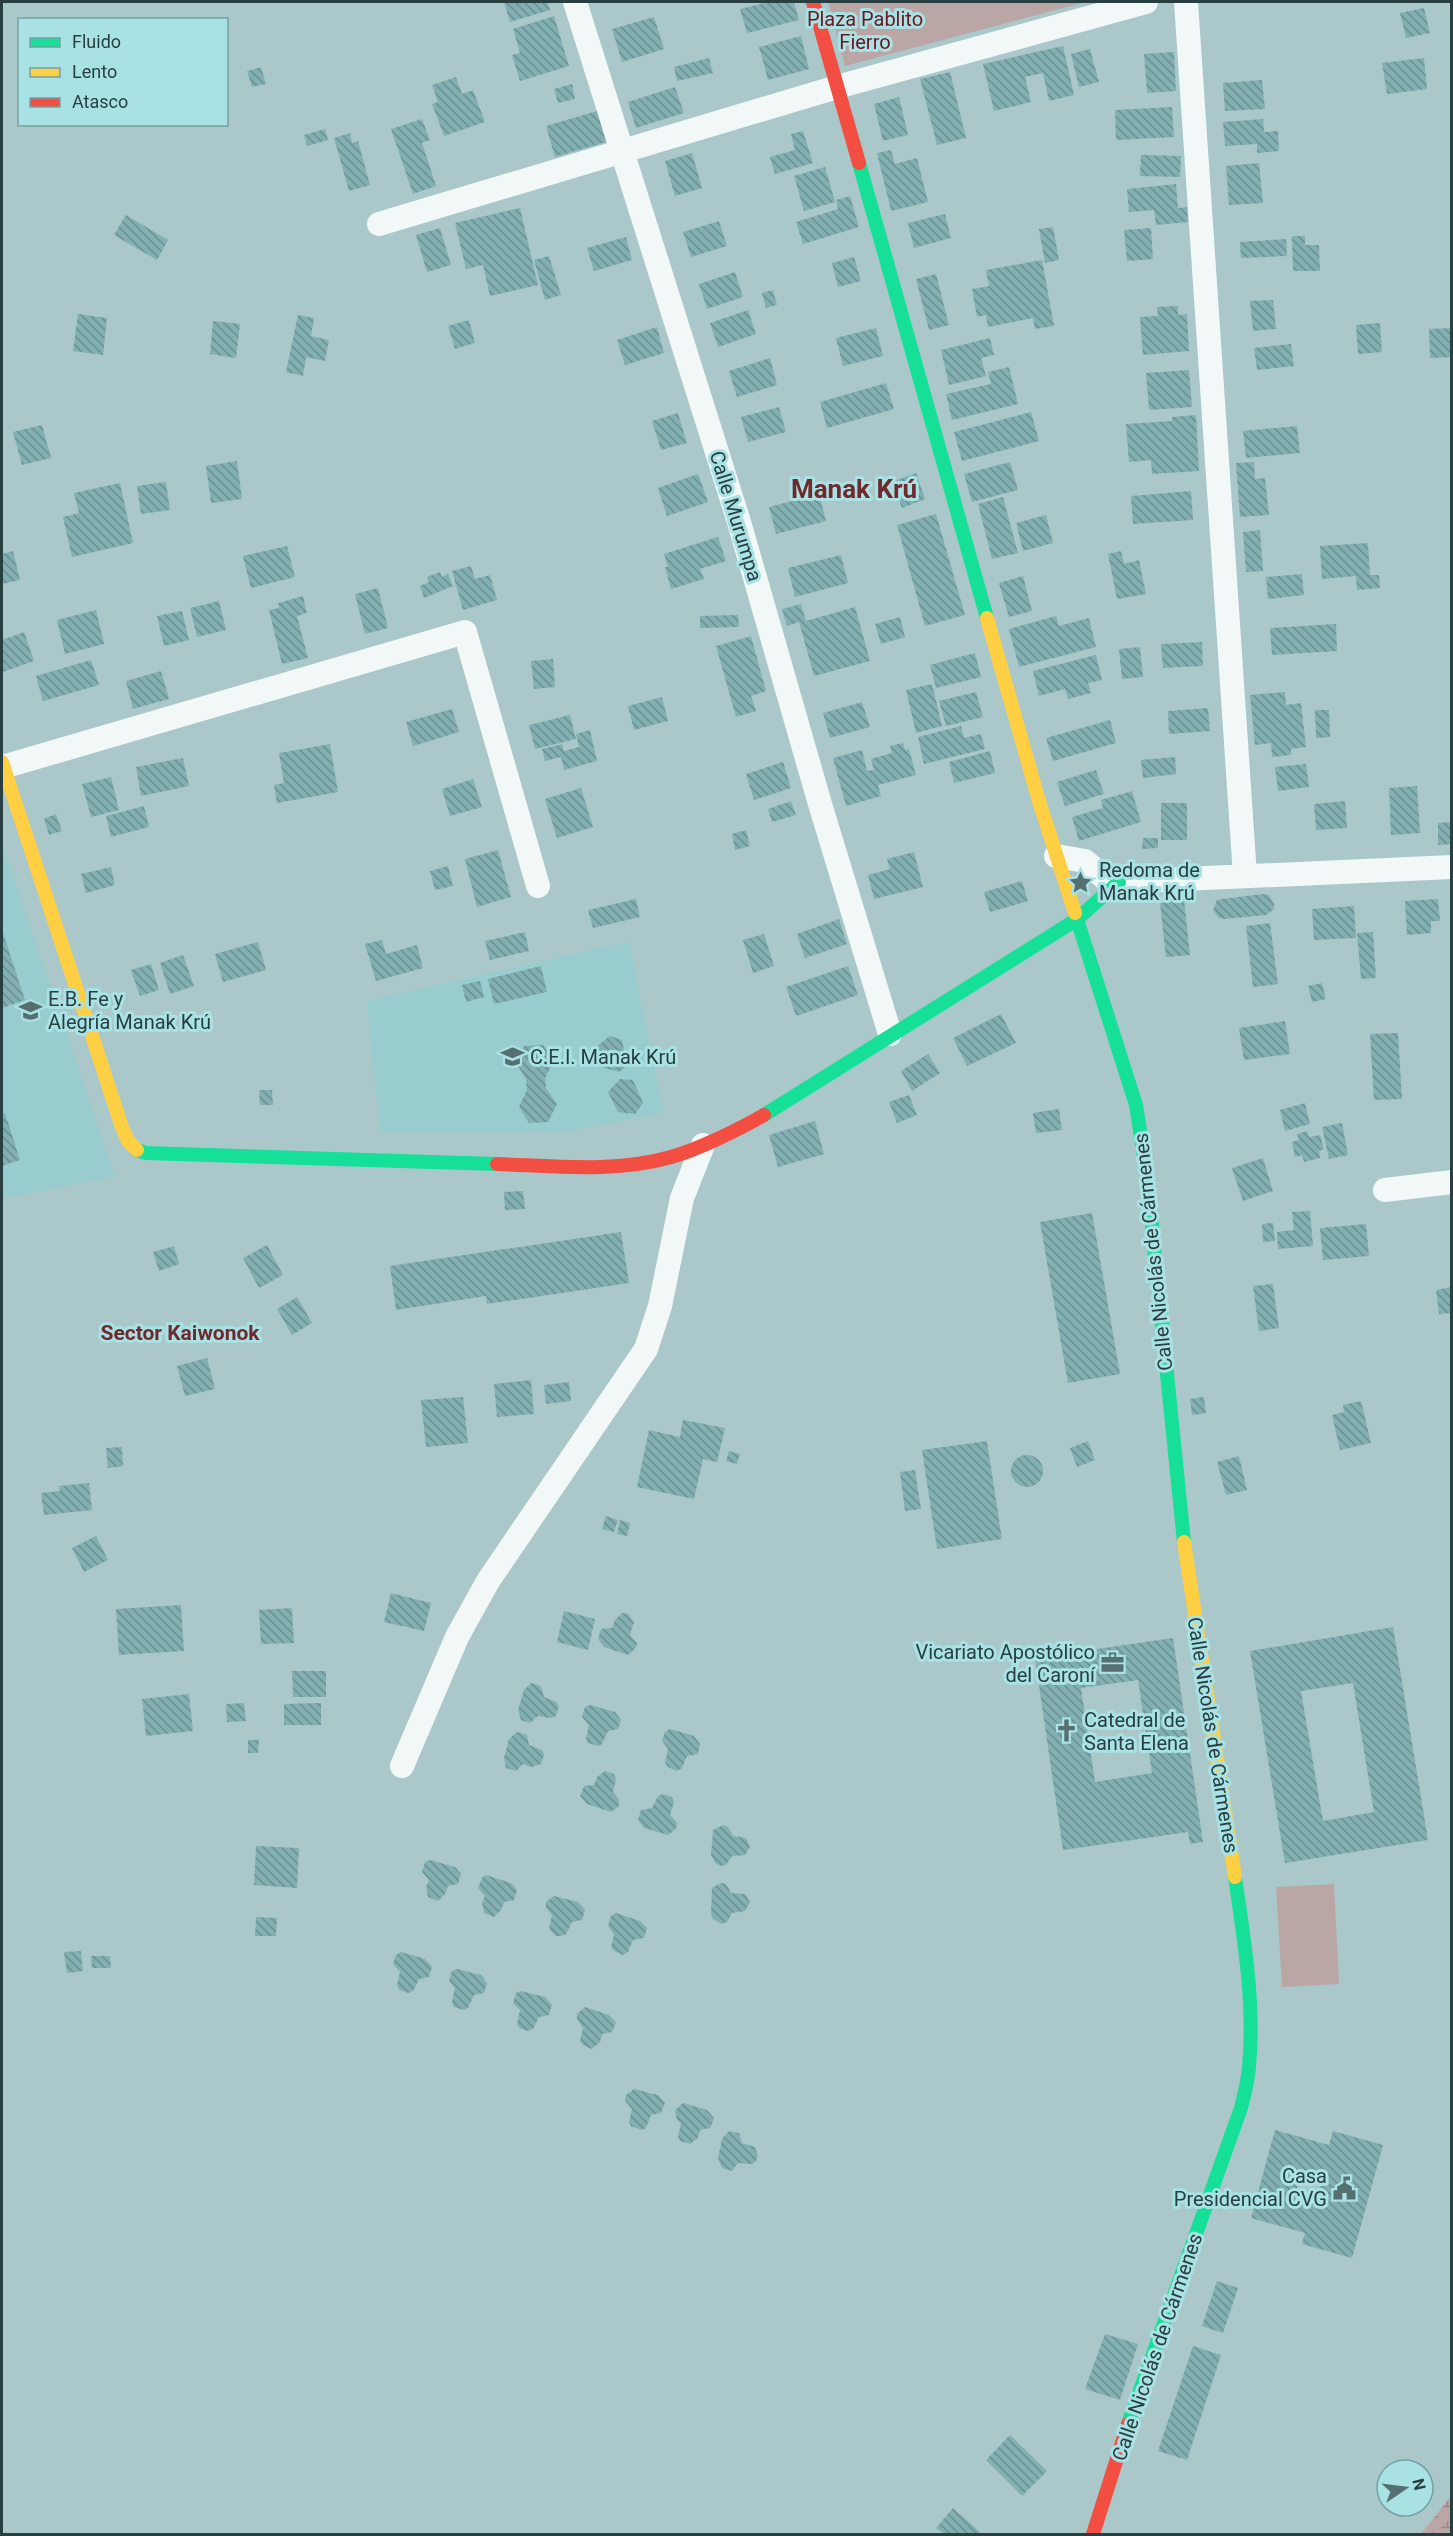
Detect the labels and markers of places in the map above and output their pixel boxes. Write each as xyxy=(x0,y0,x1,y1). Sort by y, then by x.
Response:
place label: Redoma de Manak Krú xyxy=(1099,858,1200,905)
place icon: Redoma de Manak Krú xyxy=(1068,869,1094,895)
place label: E.B. Fe y Alegría Manak Krú xyxy=(48,987,211,1034)
school or university icon: E.B. Fe y Alegría Manak Krú xyxy=(17,997,43,1023)
school or university icon: C.E.I. Manak Krú xyxy=(499,1044,525,1070)
place label: C.E.I. Manak Krú xyxy=(530,1045,676,1069)
place label: Vicariato Apostólico del Caroní xyxy=(915,1640,1096,1687)
office icon: Vicariato Apostólico del Caroní xyxy=(1100,1650,1126,1676)
place label: Catedral de Santa Elena xyxy=(1084,1708,1189,1755)
church icon: Catedral de Santa Elena xyxy=(1053,1718,1079,1744)
place label: Casa Presidencial CVG xyxy=(1174,2164,1327,2211)
public building icon: Casa Presidencial CVG xyxy=(1332,2175,1358,2201)

